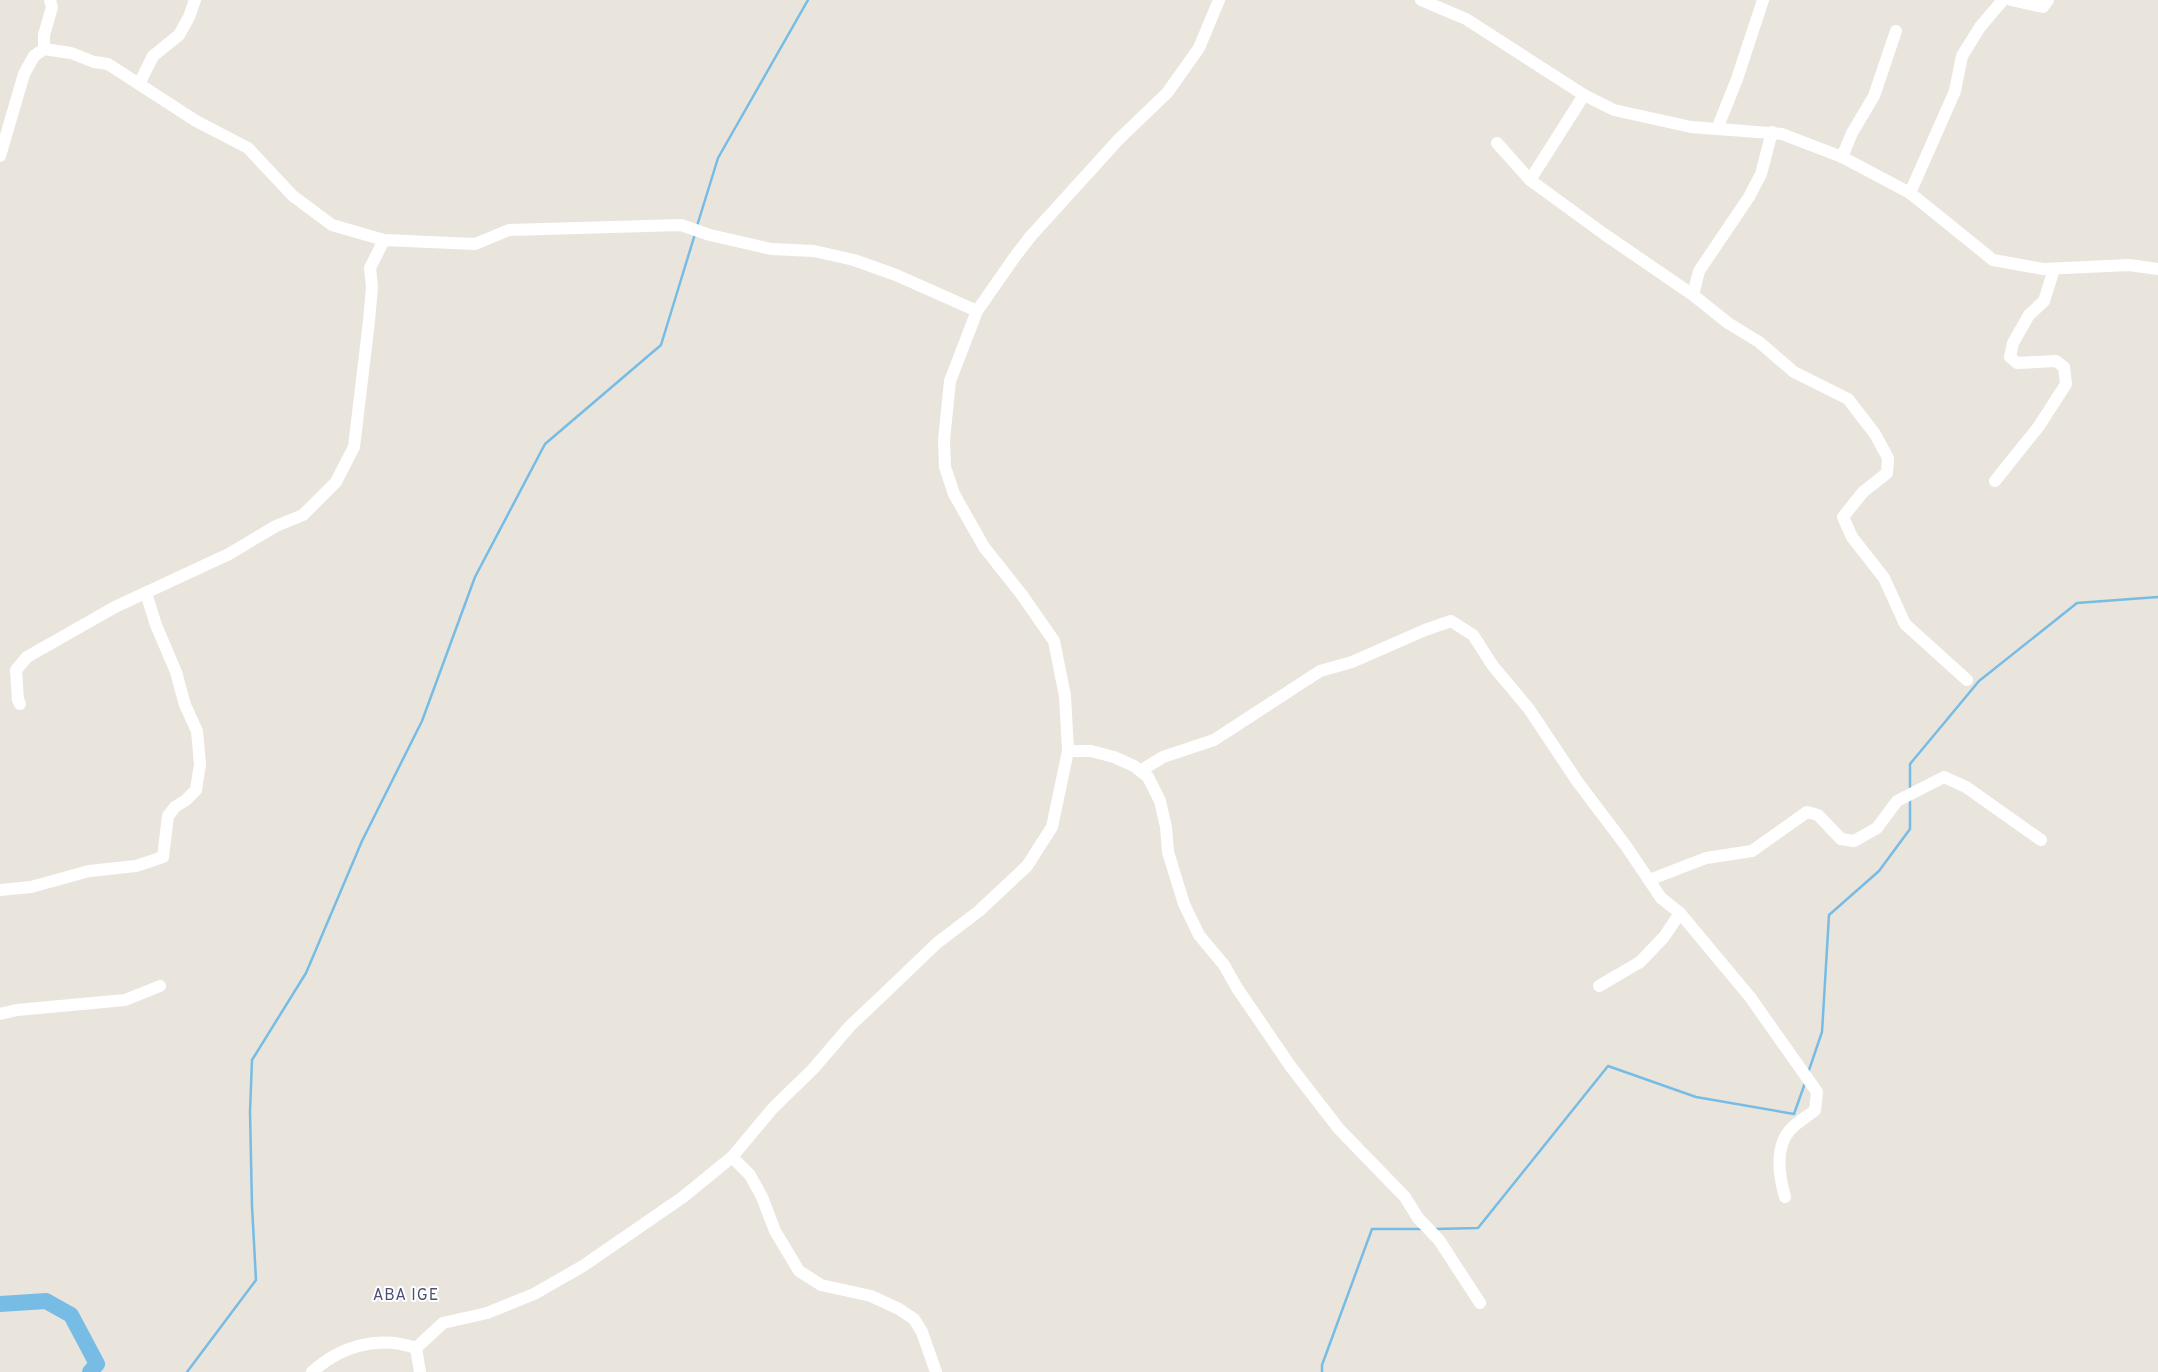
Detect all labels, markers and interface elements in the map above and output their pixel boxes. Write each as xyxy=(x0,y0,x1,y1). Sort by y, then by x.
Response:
district label: ABA IGE xyxy=(373,1286,439,1306)

